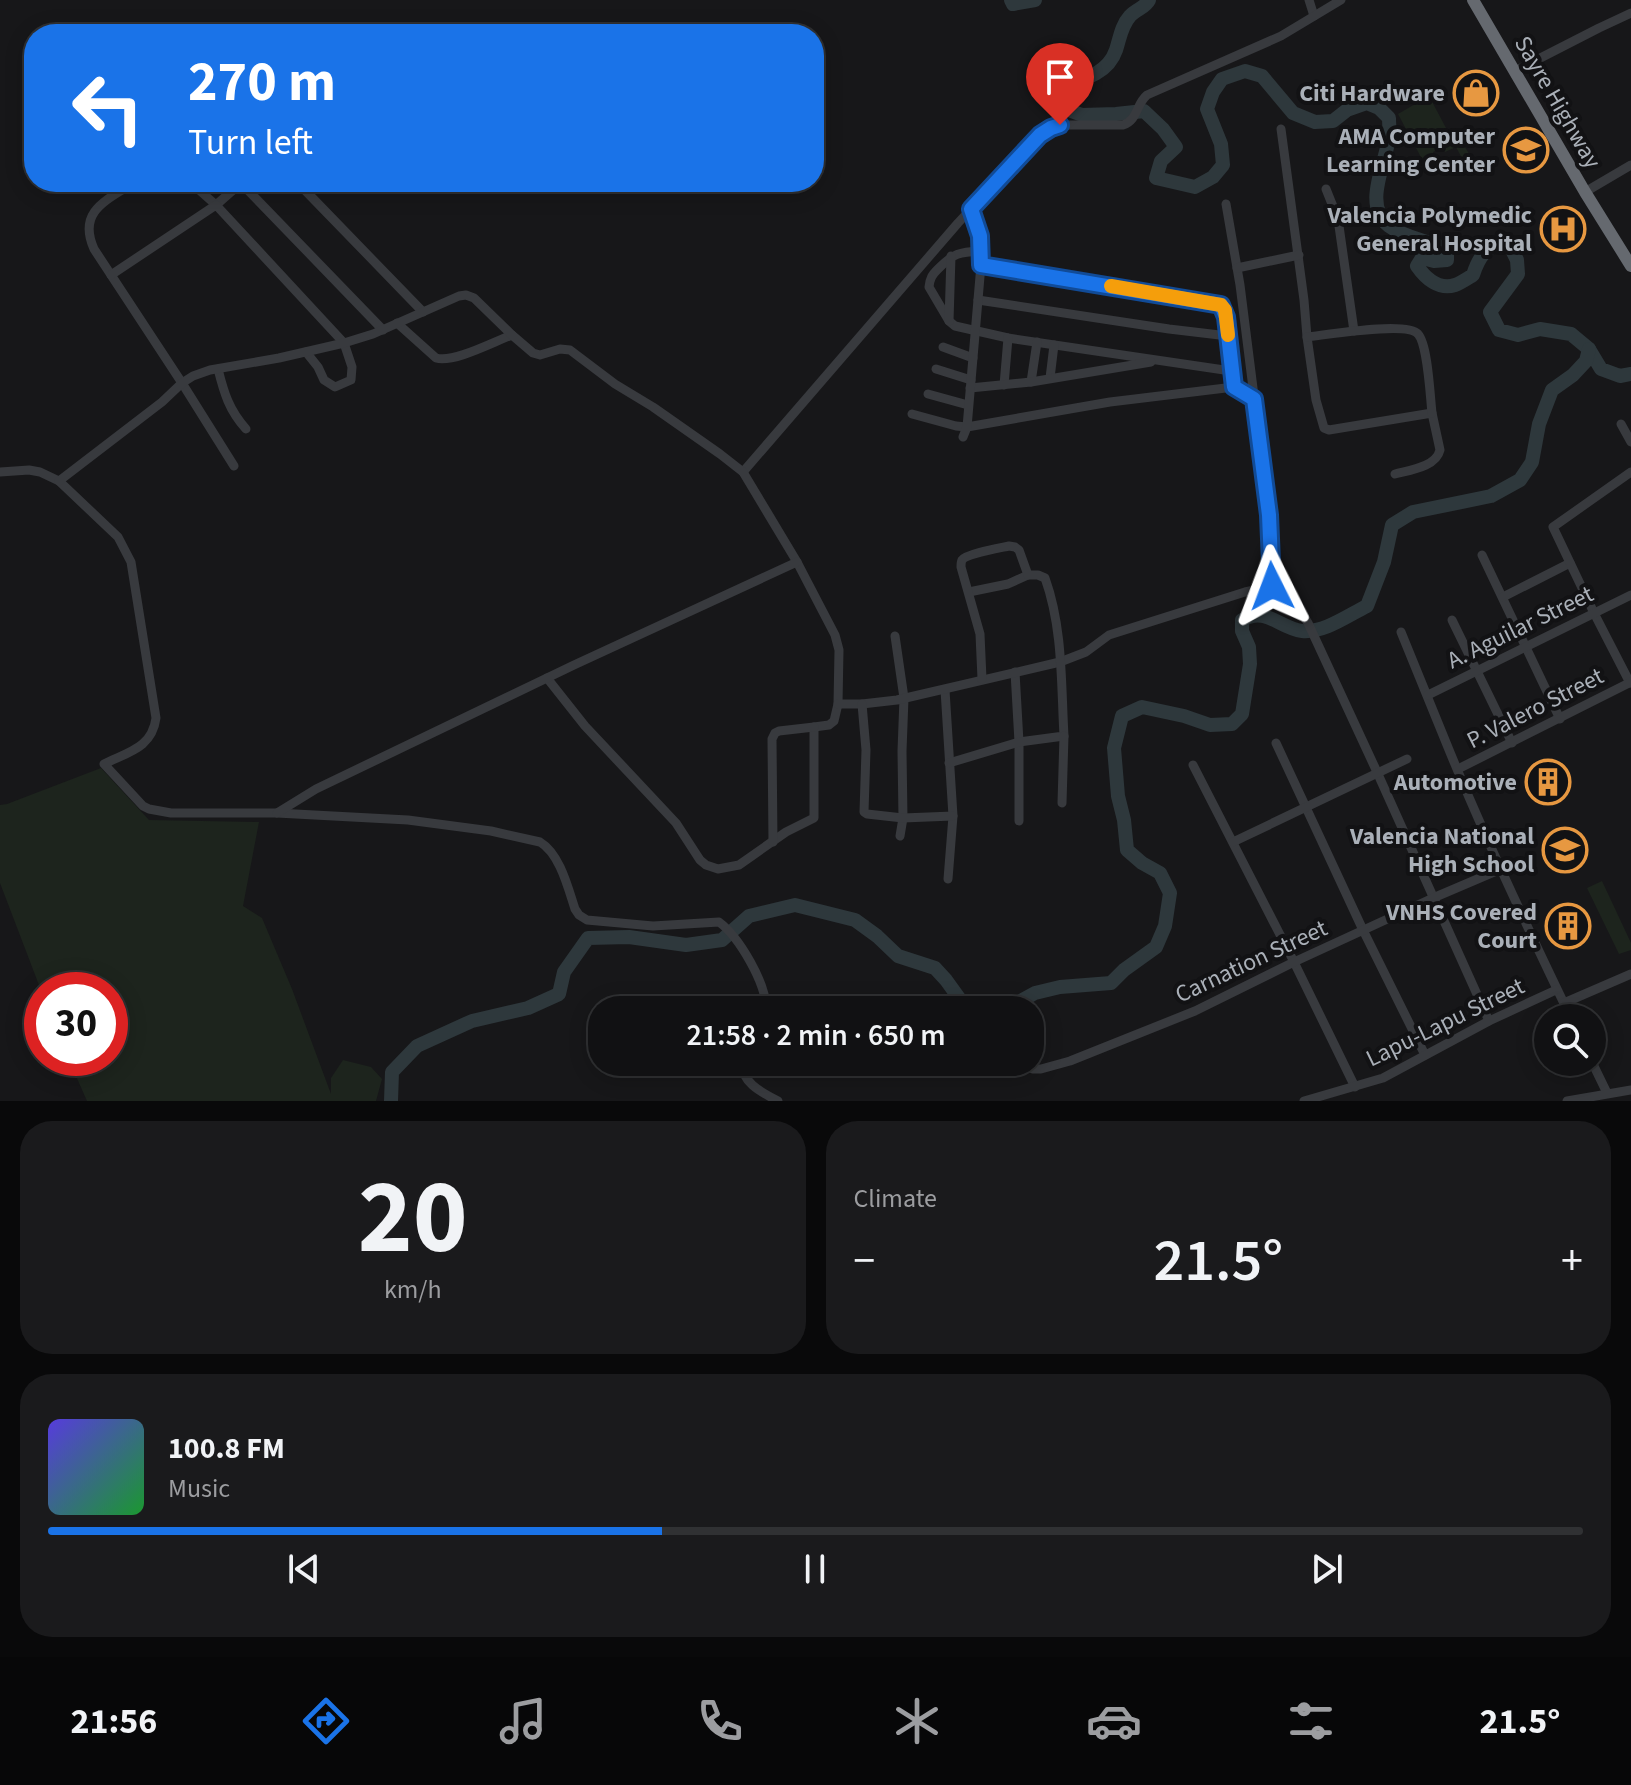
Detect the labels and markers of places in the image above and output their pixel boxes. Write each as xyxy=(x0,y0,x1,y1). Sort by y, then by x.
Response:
pin xyxy=(1026,43,1094,125)
shop icon: Citi Hardware xyxy=(1452,69,1500,117)
place label: Citi Hardware xyxy=(1299,76,1445,111)
place label: AMA Computer Learning Center xyxy=(1326,119,1495,182)
school or university icon: AMA Computer Learning Center xyxy=(1502,126,1550,174)
place label: Valencia Polymedic General Hospital xyxy=(1326,198,1532,261)
hospital icon: Valencia Polymedic General Hospital xyxy=(1539,205,1587,253)
building icon: Automotive xyxy=(1524,758,1572,806)
place label: Automotive xyxy=(1393,765,1517,800)
place label: Valencia National High School xyxy=(1349,819,1534,882)
school or university icon: Valencia National High School xyxy=(1541,826,1589,874)
place label: VNHS Covered Court xyxy=(1385,895,1537,958)
building icon: VNHS Covered Court xyxy=(1544,902,1592,950)

